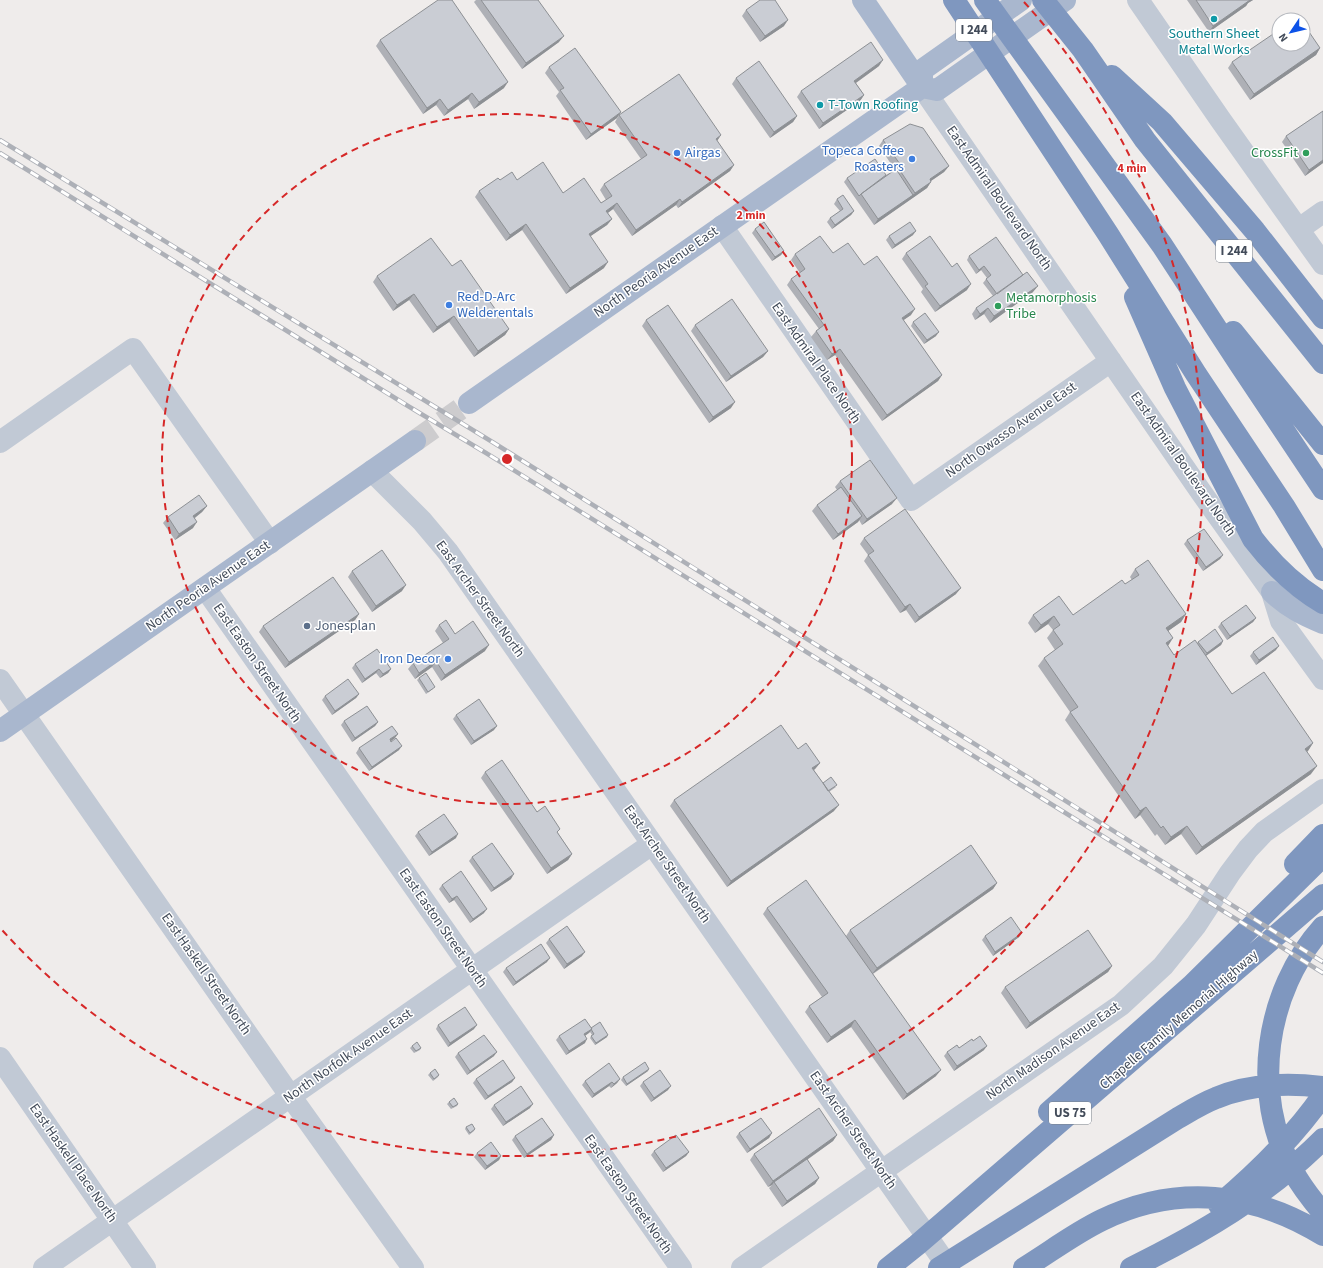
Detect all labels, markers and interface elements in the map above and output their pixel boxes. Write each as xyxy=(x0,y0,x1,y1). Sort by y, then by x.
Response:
north arrow xyxy=(1271,12,1311,52)
marker: Southern Sheet Metal Works xyxy=(1209,14,1219,24)
road number: I 244 xyxy=(956,19,992,41)
place label: Southern Sheet Metal Works xyxy=(1169,24,1260,60)
text: N xyxy=(1275,30,1291,45)
place label: T-Town Roofing xyxy=(828,95,918,115)
marker: T-Town Roofing xyxy=(815,100,825,110)
street label: East Admiral Boulevard North xyxy=(941,122,1057,274)
place label: Topeca Coffee Roasters xyxy=(822,141,904,177)
place label: Airgas xyxy=(685,143,721,163)
place label: CrossFit xyxy=(1251,143,1298,163)
marker: Airgas xyxy=(672,148,682,158)
marker: CrossFit xyxy=(1301,148,1311,158)
marker: Topeca Coffee Roasters xyxy=(907,154,917,164)
text: 4 min xyxy=(1117,160,1147,177)
text: 2 min xyxy=(736,207,766,224)
street label: North Peoria Avenue East xyxy=(590,221,722,323)
road number: I 244 xyxy=(1216,240,1252,262)
place label: Red-D-Arc Welderentals xyxy=(457,287,534,323)
place label: Metamorphosis Tribe xyxy=(1006,288,1097,324)
street label: East Admiral Place North xyxy=(766,298,866,428)
marker: Red-D-Arc Welderentals xyxy=(444,300,454,310)
marker: Metamorphosis Tribe xyxy=(993,301,1003,311)
street label: North Owasso Avenue East xyxy=(941,377,1081,483)
street label: East Admiral Boulevard North xyxy=(1125,388,1241,540)
centre of rings xyxy=(500,452,514,466)
street label: North Peoria Avenue East xyxy=(142,535,274,637)
street label: East Archer Street North xyxy=(431,536,529,662)
street label: East Easton Street North xyxy=(208,599,306,727)
place label: Jonesplan xyxy=(315,616,376,636)
marker: Jonesplan xyxy=(302,621,312,631)
place label: Iron Decor xyxy=(379,649,440,669)
marker: Iron Decor xyxy=(443,654,453,664)
street label: East Archer Street North xyxy=(619,801,715,927)
street label: East Easton Street North xyxy=(394,864,492,992)
street label: East Haskell Street North xyxy=(156,909,256,1039)
street label: Chapelle Family Memorial Highway xyxy=(1095,945,1263,1095)
street label: North Madison Avenue East xyxy=(982,997,1124,1105)
street label: North Norfolk Avenue East xyxy=(279,1004,417,1108)
street label: East Archer Street North xyxy=(805,1067,901,1193)
street label: East Haskell Place North xyxy=(24,1099,122,1227)
road number: US 75 xyxy=(1049,1102,1091,1124)
street label: East Easton Street North xyxy=(579,1130,677,1258)

